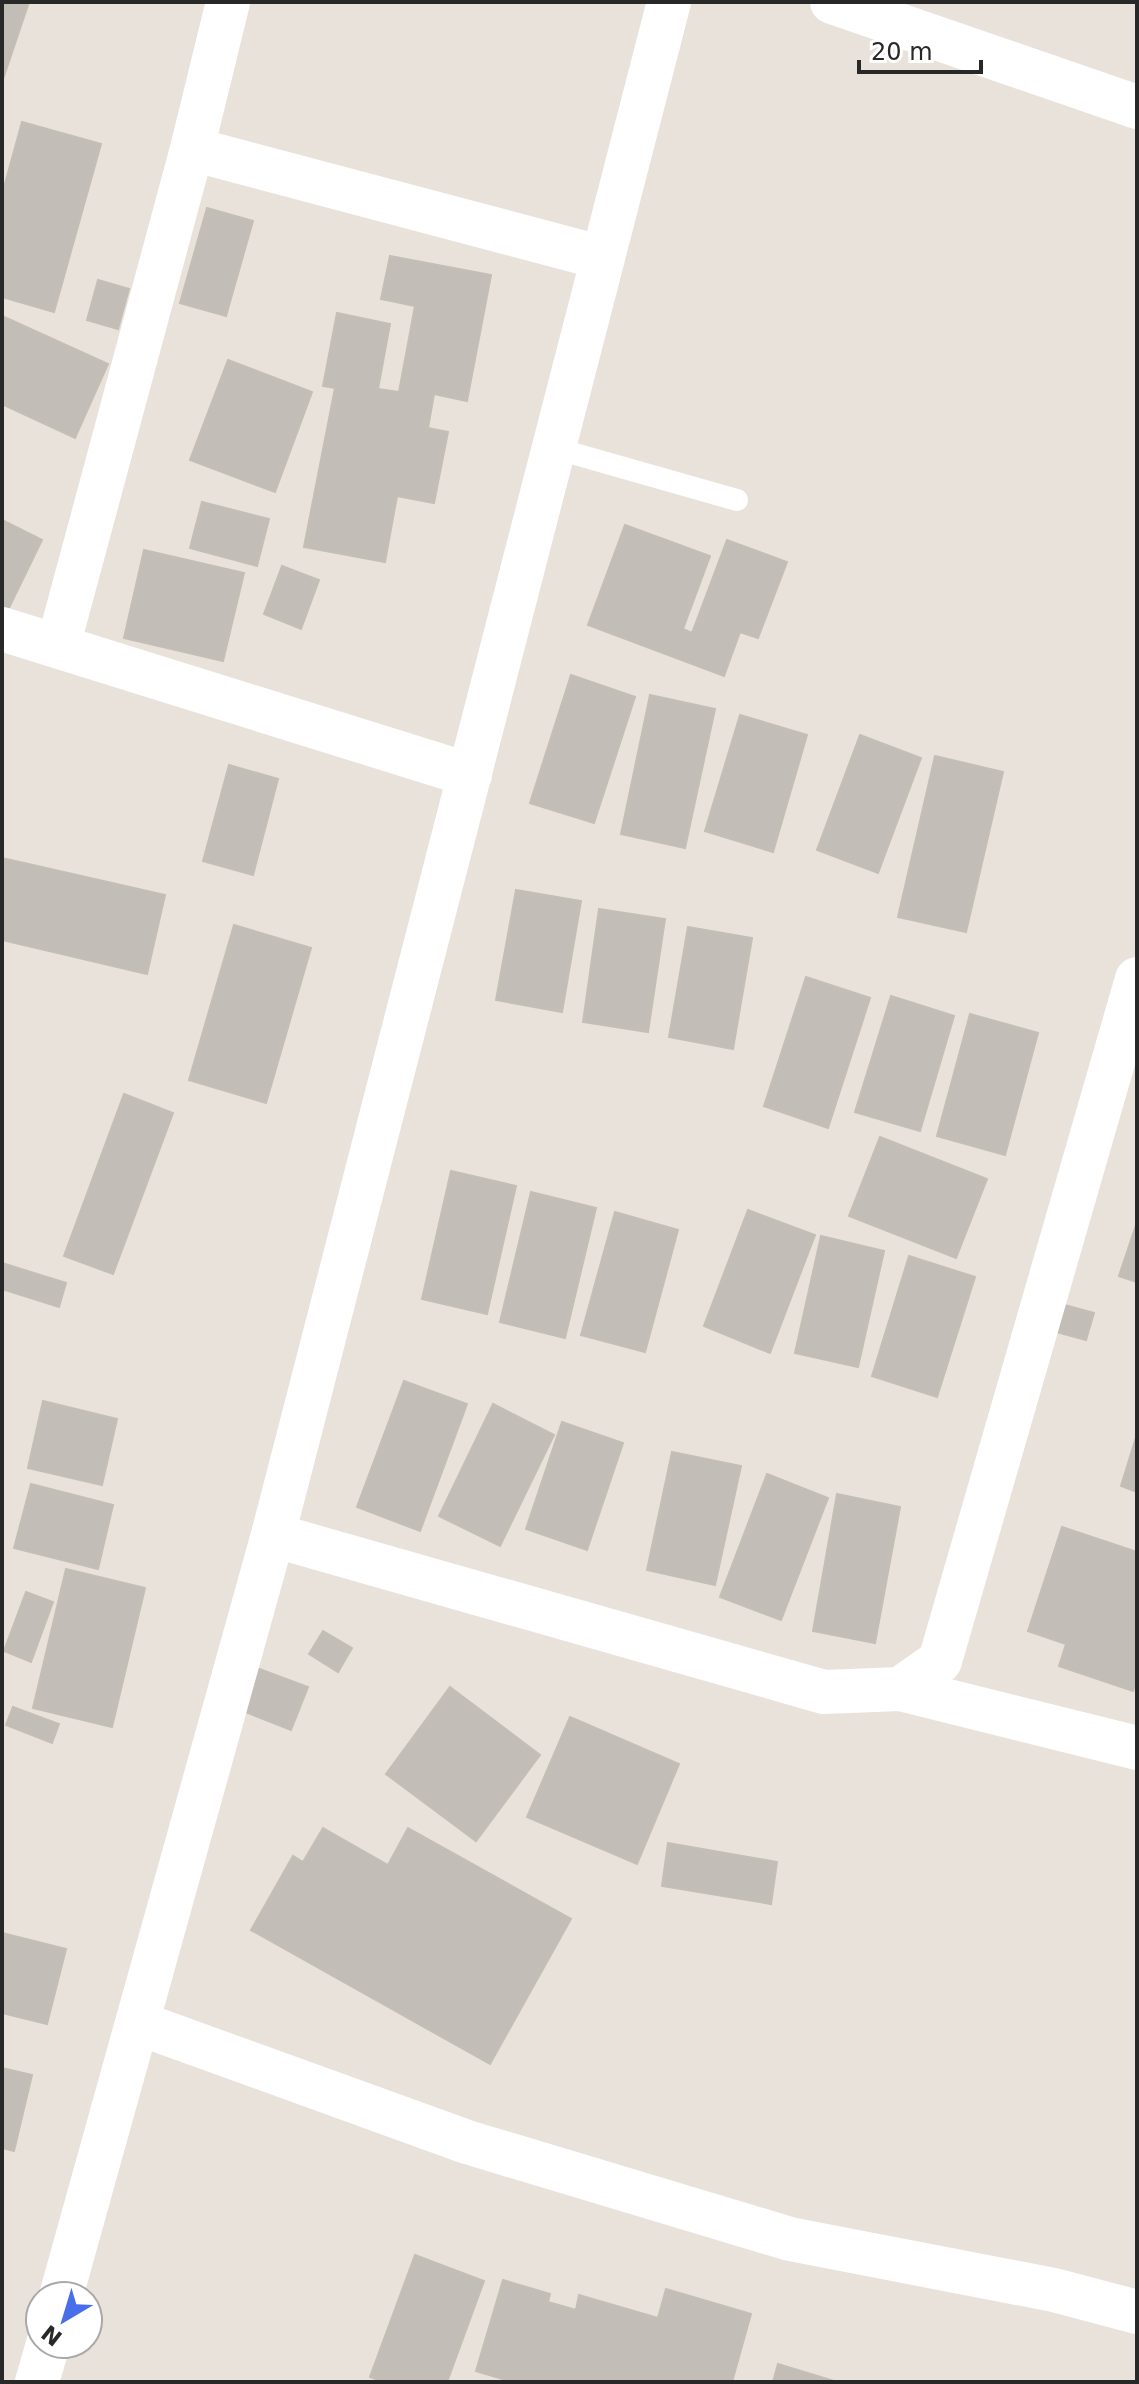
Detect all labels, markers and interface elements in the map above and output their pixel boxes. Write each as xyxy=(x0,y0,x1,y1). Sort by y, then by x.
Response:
scale bar xyxy=(859,24,981,74)
text: 20 m xyxy=(871,38,933,66)
north arrow xyxy=(24,2280,104,2360)
text: N xyxy=(37,2320,67,2351)

